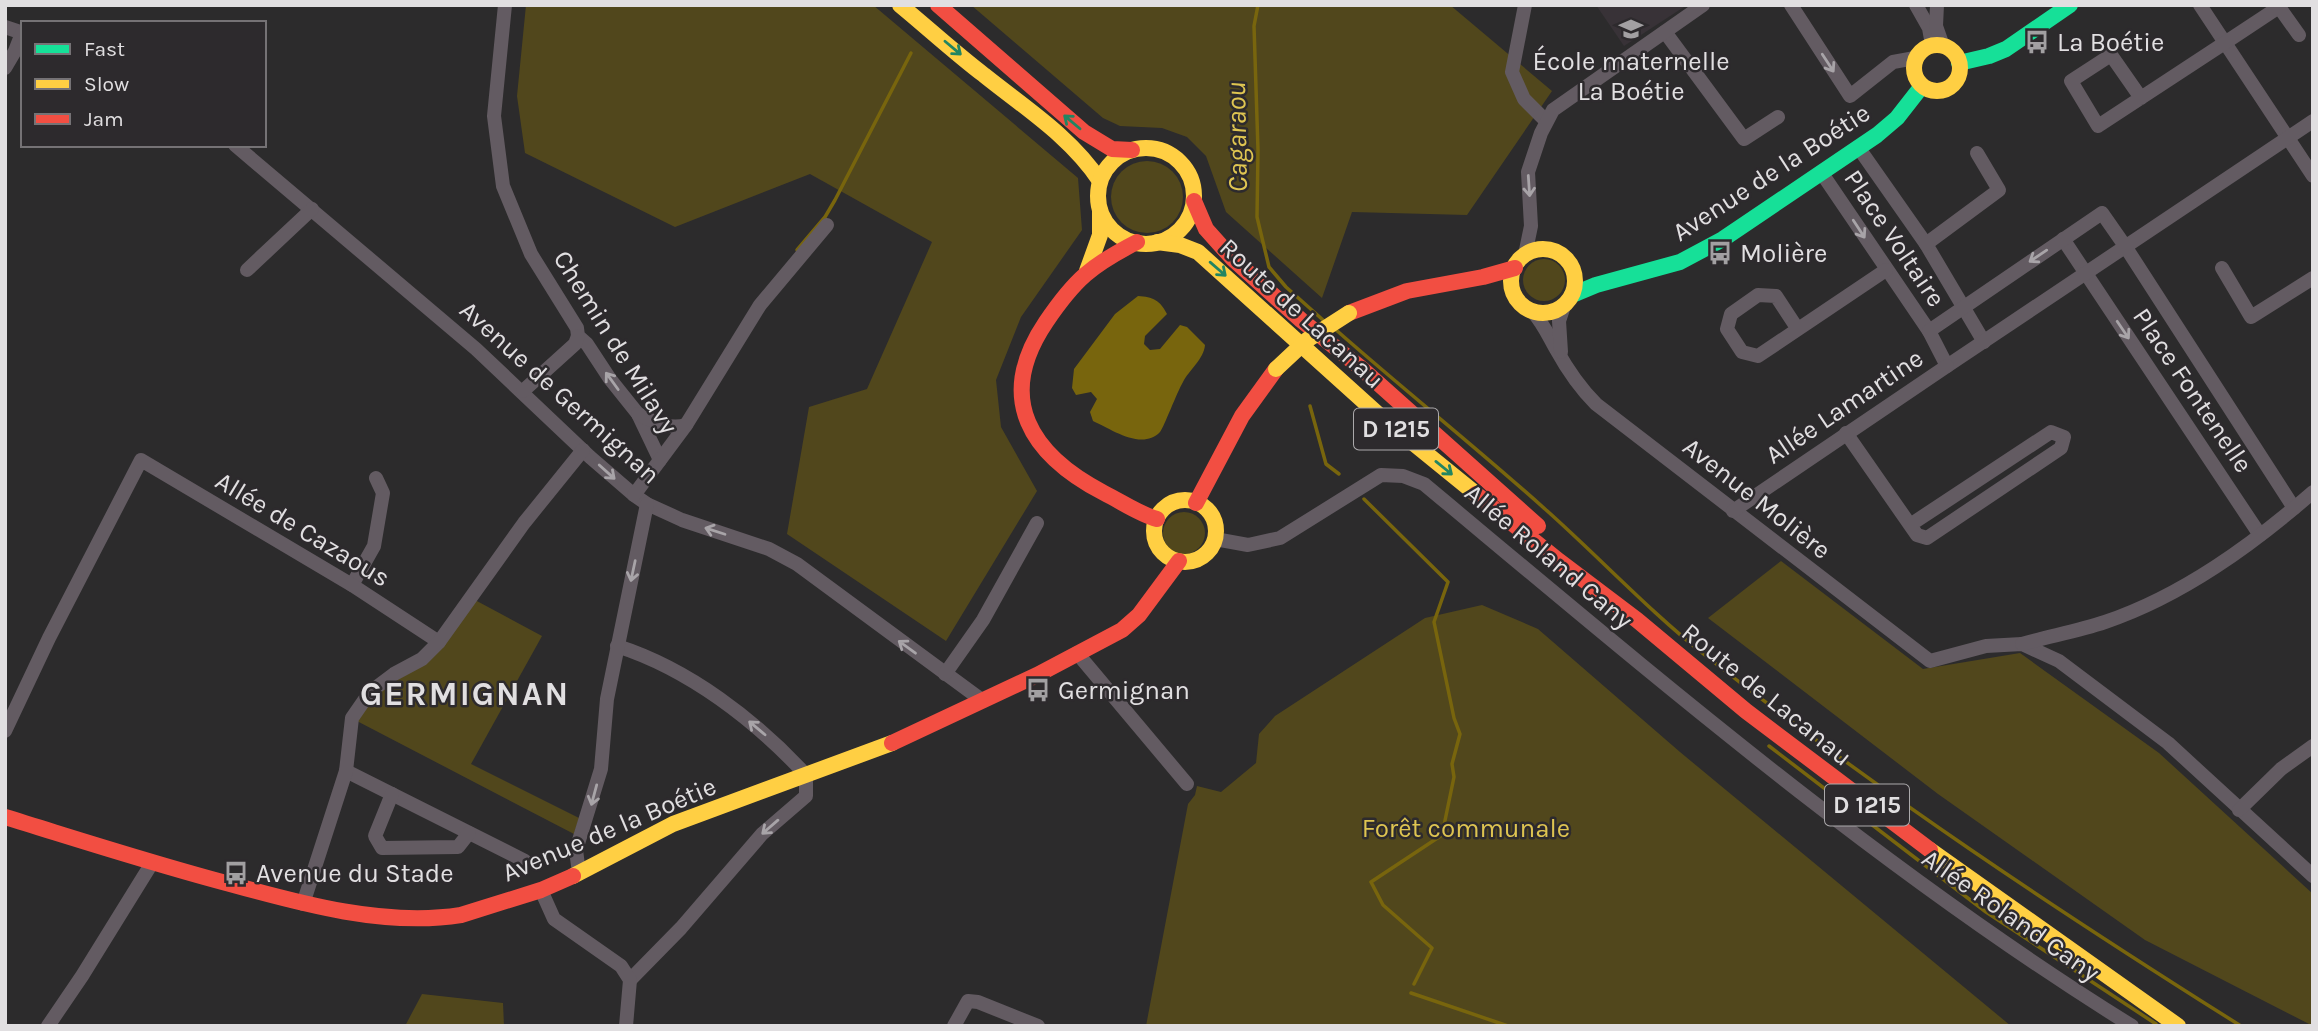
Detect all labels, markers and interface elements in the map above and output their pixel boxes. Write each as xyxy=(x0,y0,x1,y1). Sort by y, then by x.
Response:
school or university icon: École maternelle La Boétie xyxy=(1617,15,1645,43)
legend xyxy=(21,21,266,147)
place label: La Boétie xyxy=(2057,27,2164,58)
bus stop icon: La Boétie xyxy=(2023,28,2051,56)
text: Fast xyxy=(84,37,125,61)
one-way arrow xyxy=(943,41,961,56)
place label: École maternelle La Boétie xyxy=(1532,45,1730,107)
one-way arrow xyxy=(1821,52,1835,72)
text: Slow xyxy=(84,72,129,96)
water label: Cagaraou xyxy=(1219,81,1254,193)
street label: Avenue de la Boétie xyxy=(1667,97,1876,248)
text: Jam xyxy=(84,107,124,131)
one-way arrow xyxy=(1063,114,1081,130)
street label: Place Voltaire xyxy=(1837,164,1952,313)
one-way arrow xyxy=(1523,175,1536,197)
one-way arrow xyxy=(1852,219,1866,238)
street label: Route de Lacanau xyxy=(1213,232,1390,395)
place label: Molière xyxy=(1740,238,1827,269)
bus stop icon: Molière xyxy=(1706,239,1734,267)
street label: Chemin de Milavy xyxy=(547,245,684,440)
one-way arrow xyxy=(2029,248,2048,263)
one-way arrow xyxy=(1208,261,1226,277)
street label: Avenue de Germignan xyxy=(453,294,666,490)
street label: Place Fontenelle xyxy=(2126,302,2259,478)
one-way arrow xyxy=(2116,319,2130,339)
street label: Allée Lamartine xyxy=(1760,342,1929,471)
one-way arrow xyxy=(604,372,619,391)
road number: D 1215 xyxy=(1354,408,1438,449)
street label: Avenue Molière xyxy=(1677,431,1837,566)
one-way arrow xyxy=(1434,460,1453,475)
one-way arrow xyxy=(598,464,616,480)
street label: Allée de Cazaous xyxy=(210,465,396,594)
street label: Allée Roland Cany xyxy=(1459,477,1639,636)
one-way arrow xyxy=(704,523,726,536)
one-way arrow xyxy=(625,559,639,582)
street label: Route de Lacanau xyxy=(1675,616,1858,773)
one-way arrow xyxy=(898,640,917,655)
district label: GERMIGNAN xyxy=(360,675,570,713)
place label: Germignan xyxy=(1058,675,1190,706)
bus stop icon: Germignan xyxy=(1024,676,1052,704)
one-way arrow xyxy=(749,720,767,736)
street label: Avenue de la Boétie xyxy=(498,770,721,888)
one-way arrow xyxy=(587,783,600,806)
road number: D 1215 xyxy=(1825,784,1909,826)
park label: Forêt communale xyxy=(1362,813,1570,844)
one-way arrow xyxy=(761,819,779,835)
street label: Allée Roland Cany xyxy=(1916,843,2105,988)
place label: Avenue du Stade xyxy=(256,858,454,889)
bus stop icon: Avenue du Stade xyxy=(222,859,250,887)

